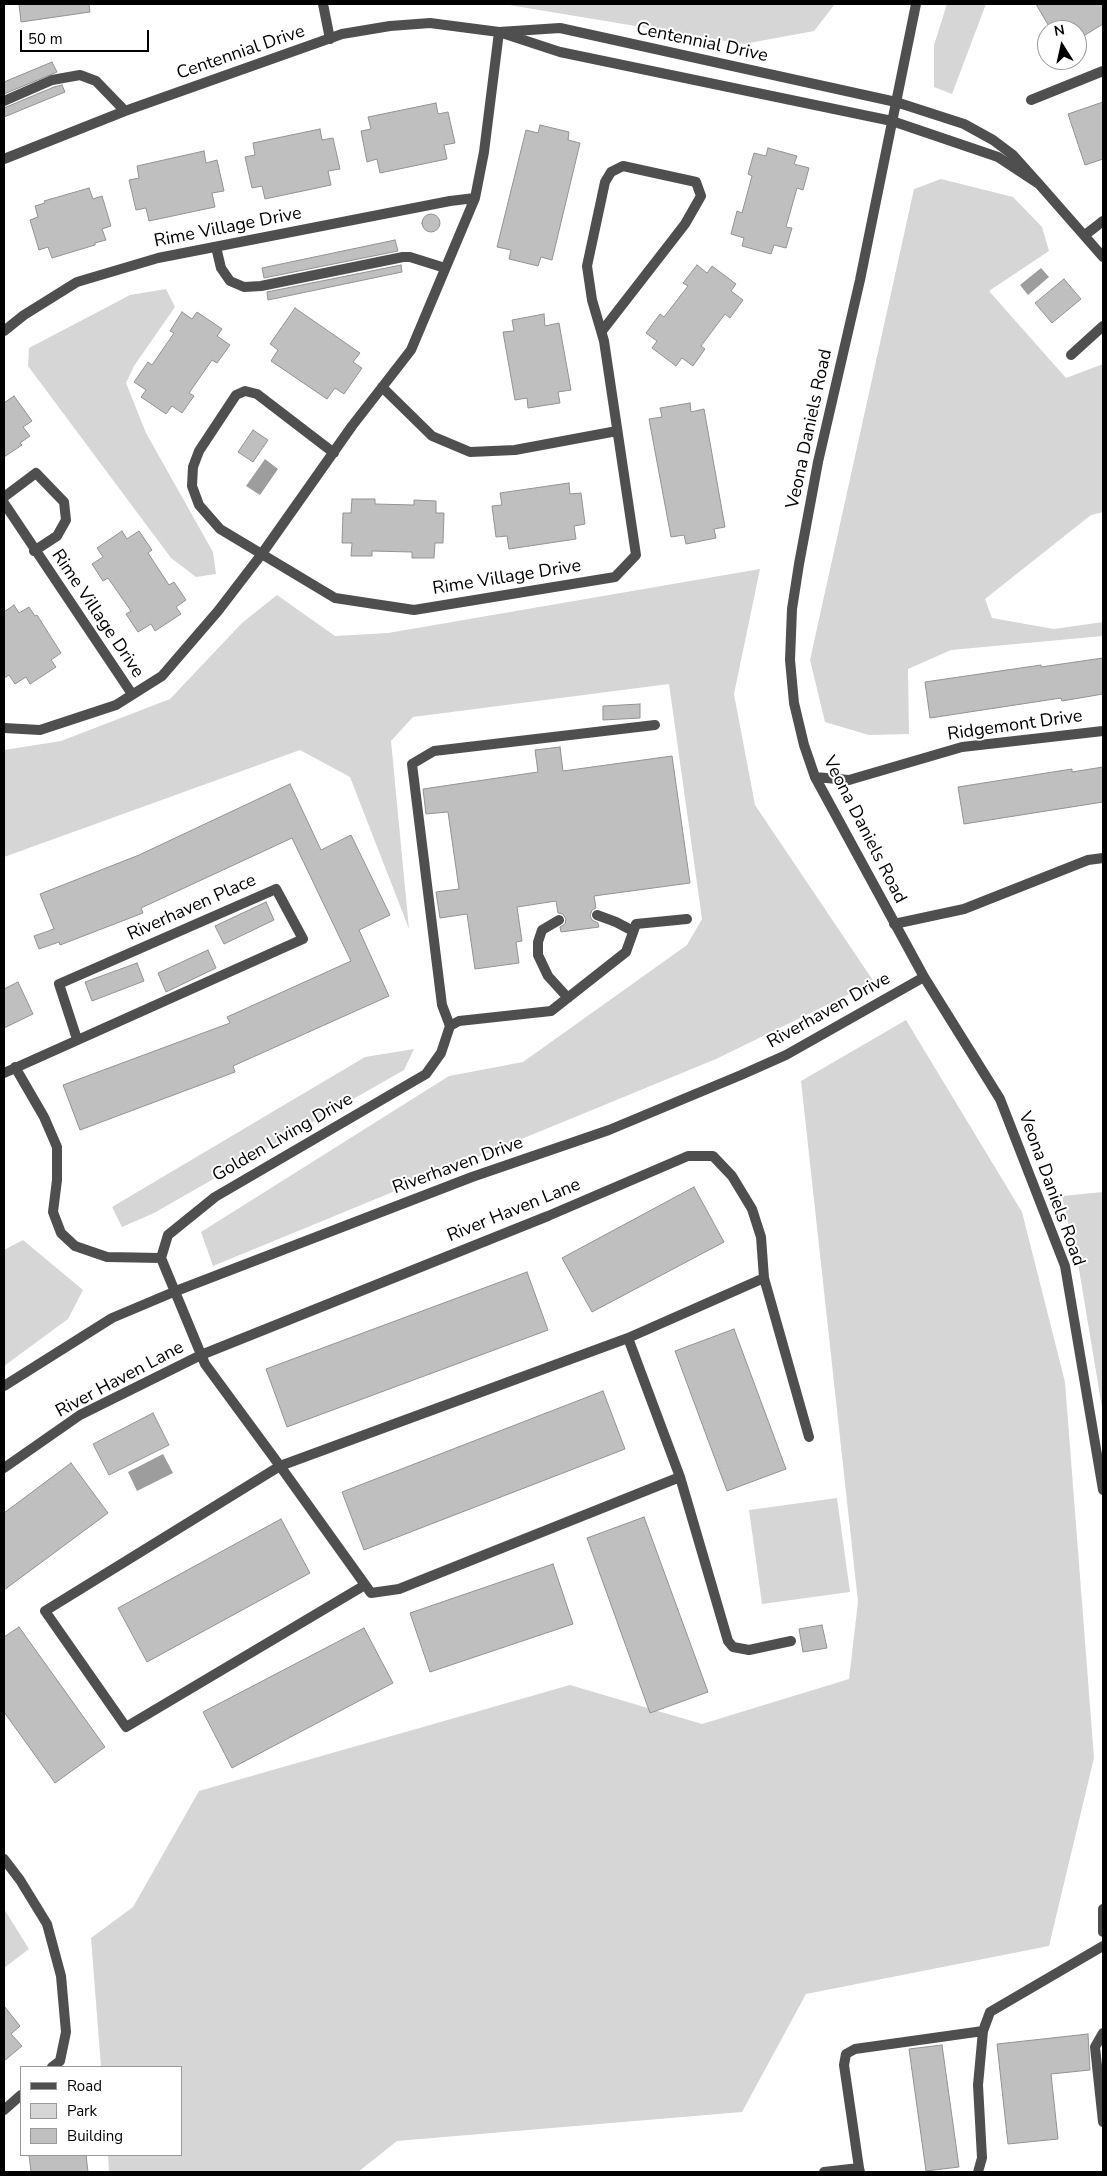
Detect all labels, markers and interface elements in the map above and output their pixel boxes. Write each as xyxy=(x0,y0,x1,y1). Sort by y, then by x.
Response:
street label: Centennial Drive xyxy=(634,19,770,67)
scale bar xyxy=(22,20,151,52)
north arrow xyxy=(1037,20,1087,70)
text: N xyxy=(1053,20,1066,41)
street label: Centennial Drive xyxy=(174,21,308,85)
text: 50 m xyxy=(28,29,63,49)
street label: Rime Village Drive xyxy=(152,203,304,253)
street label: Veona Daniels Road xyxy=(783,347,837,511)
street label: Rime Village Drive xyxy=(46,546,148,682)
street label: Rime Village Drive xyxy=(431,556,583,600)
street label: Ridgemont Drive xyxy=(946,706,1084,746)
street label: Veona Daniels Road xyxy=(817,753,911,907)
street label: Riverhaven Place xyxy=(124,870,260,946)
street label: Riverhaven Drive xyxy=(764,968,894,1054)
street label: Golden Living Drive xyxy=(209,1089,357,1187)
street label: Veona Daniels Road xyxy=(1013,1109,1089,1269)
street label: Riverhaven Drive xyxy=(390,1132,526,1200)
street label: River Haven Lane xyxy=(444,1174,584,1248)
street label: River Haven Lane xyxy=(52,1337,188,1423)
legend xyxy=(20,2066,182,2156)
text: Road xyxy=(67,2076,102,2096)
text: Park xyxy=(67,2101,97,2121)
text: Building xyxy=(67,2126,123,2146)

